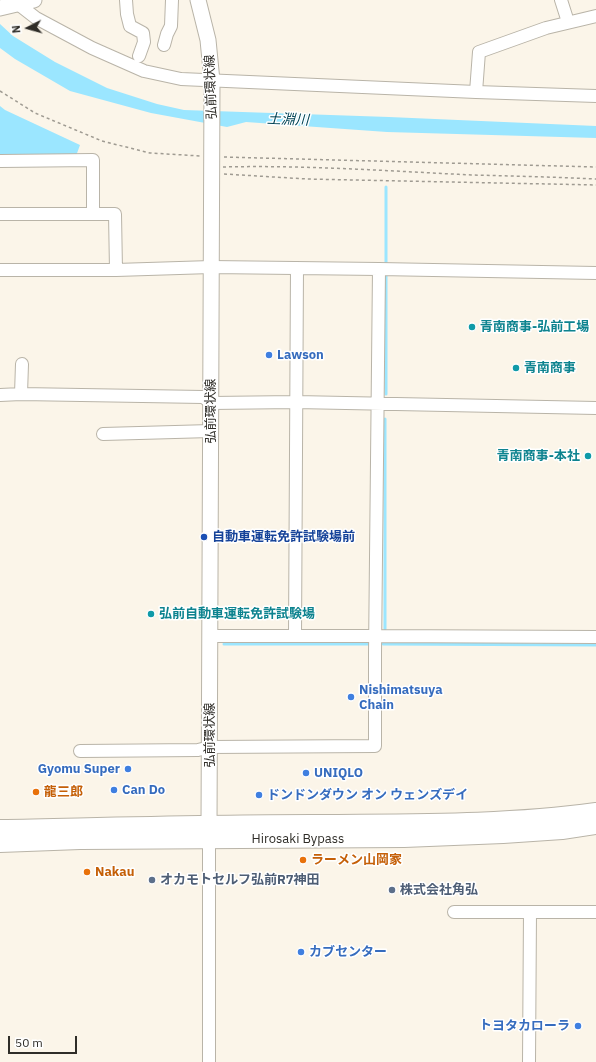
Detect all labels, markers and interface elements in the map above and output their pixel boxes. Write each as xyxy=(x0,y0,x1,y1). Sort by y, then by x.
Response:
north arrow xyxy=(8,8,48,48)
text: N xyxy=(9,25,23,34)
street label: 弘前環状線 xyxy=(202,54,220,120)
water label: 土淵川 xyxy=(267,111,309,129)
place label: 青南商事-弘前工場 xyxy=(480,319,589,335)
marker: 青南商事-弘前工場 xyxy=(467,322,477,332)
place label: Lawson xyxy=(277,347,324,363)
marker: Lawson xyxy=(264,350,274,360)
place label: 青南商事 xyxy=(524,360,576,376)
marker: 青南商事 xyxy=(511,363,521,373)
street label: 弘前環状線 xyxy=(203,379,219,443)
place label: 青南商事-本社 xyxy=(497,448,580,464)
marker: 青南商事-本社 xyxy=(583,451,593,461)
place label: 自動車運転免許試験場前 xyxy=(212,529,355,545)
marker: 自動車運転免許試験場前 xyxy=(199,532,209,542)
place label: 弘前自動車運転免許試験場 xyxy=(159,606,315,622)
marker: 弘前自動車運転免許試験場 xyxy=(146,609,156,619)
place label: Nishimatsuya Chain xyxy=(359,682,443,713)
marker: Nishimatsuya Chain xyxy=(346,692,356,702)
street label: 弘前環状線 xyxy=(202,703,218,767)
place label: Gyomu Super xyxy=(38,761,120,777)
marker: Gyomu Super xyxy=(123,764,133,774)
place label: UNIQLO xyxy=(314,765,363,781)
marker: UNIQLO xyxy=(301,768,311,778)
place label: Can Do xyxy=(122,782,165,798)
place label: 龍三郎 xyxy=(44,784,83,800)
marker: Can Do xyxy=(109,785,119,795)
marker: 龍三郎 xyxy=(31,787,41,797)
place label: ドンドンダウン オン ウェンズデイ xyxy=(267,787,468,803)
marker: ドンドンダウン オン ウェンズデイ xyxy=(254,790,264,800)
street label: Hirosaki Bypass xyxy=(252,831,344,847)
place label: ラーメン山岡家 xyxy=(311,852,402,868)
marker: ラーメン山岡家 xyxy=(298,855,308,865)
place label: Nakau xyxy=(95,864,134,880)
marker: Nakau xyxy=(82,867,92,877)
place label: オカモトセルフ弘前R7神田 xyxy=(160,872,320,888)
marker: オカモトセルフ弘前R7神田 xyxy=(147,875,157,885)
place label: 株式会社角弘 xyxy=(400,882,478,898)
marker: 株式会社角弘 xyxy=(387,885,397,895)
place label: カブセンター xyxy=(309,944,387,960)
marker: カブセンター xyxy=(296,947,306,957)
place label: トヨタカローラ xyxy=(479,1018,570,1034)
marker: トヨタカローラ xyxy=(573,1021,583,1031)
scale bar xyxy=(10,1028,79,1054)
text: 50 m xyxy=(15,1035,43,1050)

